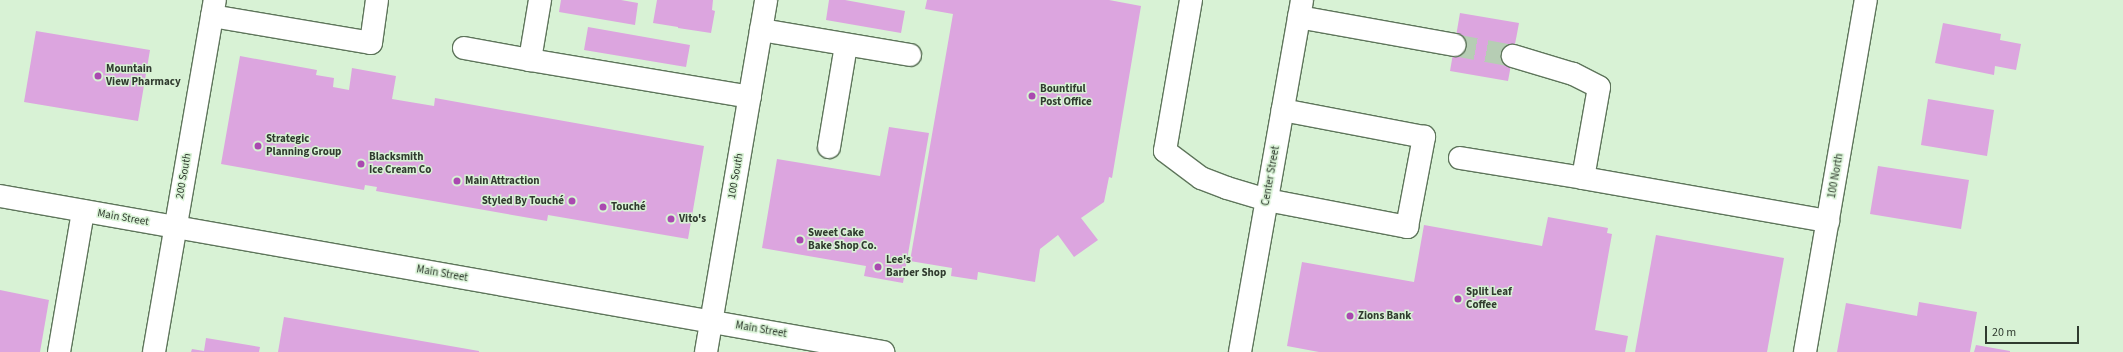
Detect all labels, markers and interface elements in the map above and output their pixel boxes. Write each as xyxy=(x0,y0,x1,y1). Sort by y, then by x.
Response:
place label: Mountain View Pharmacy xyxy=(106,63,181,89)
marker: Mountain View Pharmacy xyxy=(93,71,103,81)
place label: Bountiful Post Office xyxy=(1040,83,1092,109)
marker: Bountiful Post Office xyxy=(1027,91,1037,101)
place label: Strategic Planning Group xyxy=(266,133,341,159)
marker: Strategic Planning Group xyxy=(253,141,263,151)
street label: Center Street xyxy=(1259,145,1283,207)
place label: Blacksmith Ice Cream Co xyxy=(369,151,431,177)
street label: 200 South xyxy=(173,152,195,200)
street label: 100 South xyxy=(725,152,747,200)
street label: 100 North xyxy=(1826,153,1846,199)
marker: Blacksmith Ice Cream Co xyxy=(356,159,366,169)
place label: Main Attraction xyxy=(465,174,540,188)
marker: Main Attraction xyxy=(452,176,462,186)
place label: Styled By Touché xyxy=(482,194,564,208)
marker: Styled By Touché xyxy=(567,196,577,206)
place label: Touché xyxy=(611,200,646,214)
marker: Touché xyxy=(598,202,608,212)
street label: Main Street xyxy=(96,207,150,229)
place label: Vito's xyxy=(679,212,706,226)
marker: Vito's xyxy=(666,214,676,224)
place label: Sweet Cake Bake Shop Co. xyxy=(808,227,877,253)
marker: Sweet Cake Bake Shop Co. xyxy=(795,235,805,245)
place label: Lee's Barber Shop xyxy=(886,254,946,280)
marker: Lee's Barber Shop xyxy=(873,262,883,272)
street label: Main Street xyxy=(415,263,469,285)
place label: Split Leaf Coffee xyxy=(1466,286,1512,312)
marker: Split Leaf Coffee xyxy=(1453,294,1463,304)
place label: Zions Bank xyxy=(1358,309,1411,323)
marker: Zions Bank xyxy=(1345,311,1355,321)
scale bar xyxy=(1987,318,2081,344)
street label: Main Street xyxy=(734,319,788,341)
text: 20 m xyxy=(1992,324,2016,341)

